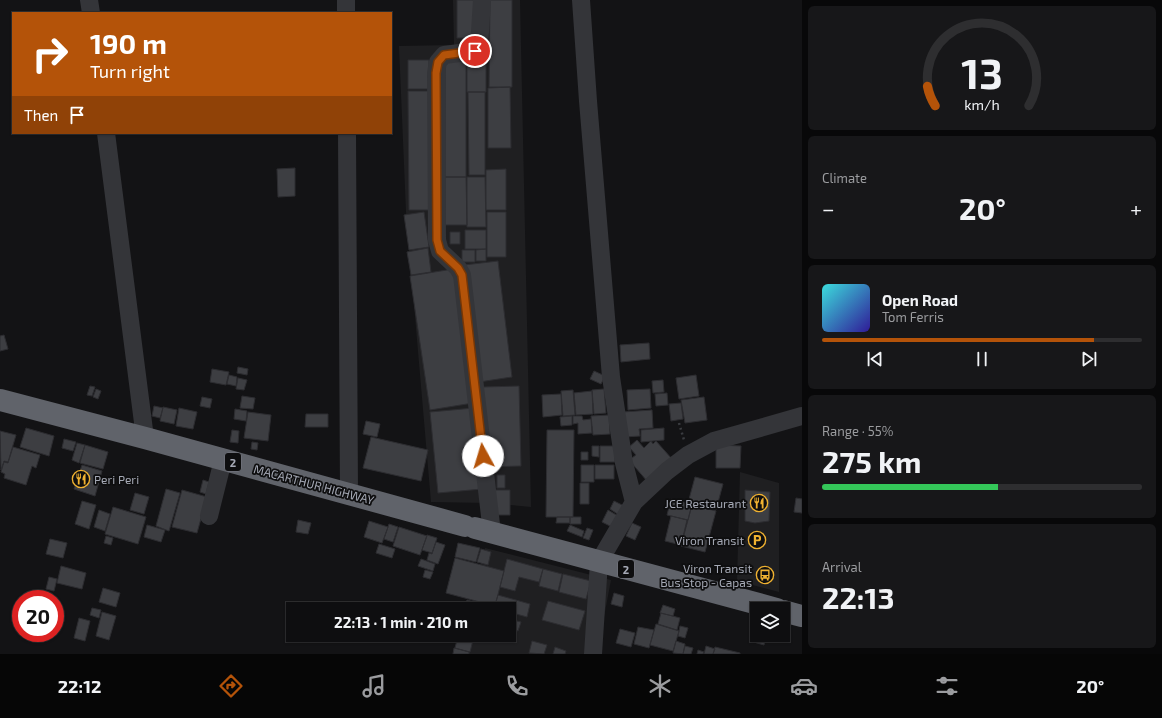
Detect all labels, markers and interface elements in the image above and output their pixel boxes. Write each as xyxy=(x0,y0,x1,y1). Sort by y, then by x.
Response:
text: 190 m xyxy=(90,26,167,60)
icon: right xyxy=(24,28,76,80)
pin xyxy=(458,34,492,68)
icon: arrive xyxy=(464,40,486,62)
text: 13 xyxy=(961,47,1003,97)
text: Turn right xyxy=(90,60,170,82)
text: km/h xyxy=(964,95,1000,112)
icon: arrive xyxy=(66,104,88,126)
text: Then xyxy=(24,106,58,124)
text: Climate xyxy=(822,170,867,186)
text: 20° xyxy=(959,190,1006,226)
text: − xyxy=(822,195,835,221)
text: + xyxy=(1130,195,1142,221)
text: Open Road xyxy=(882,291,958,309)
text: Tom Ferris xyxy=(882,309,944,325)
icon: previous xyxy=(864,348,886,370)
icon: pause xyxy=(971,348,993,370)
icon: next xyxy=(1078,348,1100,370)
text: Range · 55% xyxy=(822,423,893,439)
position arrow xyxy=(462,435,504,477)
text: 275 km xyxy=(822,443,922,479)
road number: 2 xyxy=(225,453,241,471)
street label: MACARTHUR HIGHWAY xyxy=(252,461,376,507)
restaurant icon: Peri Peri xyxy=(71,469,91,489)
place label: Peri Peri xyxy=(94,472,139,486)
restaurant icon: JCE Restaurant xyxy=(749,493,769,513)
place label: JCE Restaurant xyxy=(665,496,746,510)
parking icon: Viron Transit xyxy=(747,530,767,550)
place label: Viron Transit xyxy=(675,533,744,547)
text: Arrival xyxy=(822,559,862,575)
road number: 2 xyxy=(618,560,634,578)
place label: Viron Transit Bus Stop - Capas xyxy=(660,561,752,589)
bus stop icon: Viron Transit Bus Stop - Capas xyxy=(755,565,775,585)
text: 22:13 xyxy=(822,579,895,615)
speed limit sign: 20 xyxy=(12,590,64,642)
map controls xyxy=(750,602,790,642)
button: layers xyxy=(750,602,790,642)
text: 22:13 · 1 min · 210 m xyxy=(334,613,468,631)
icon: directions xyxy=(217,672,245,700)
icon: music xyxy=(360,672,388,700)
icon: phone xyxy=(503,672,531,700)
icon: climate xyxy=(646,672,674,700)
icon: car xyxy=(790,672,818,700)
icon: filters xyxy=(933,672,961,700)
text: 22:12 xyxy=(58,675,101,697)
text: 20° xyxy=(1076,675,1104,697)

